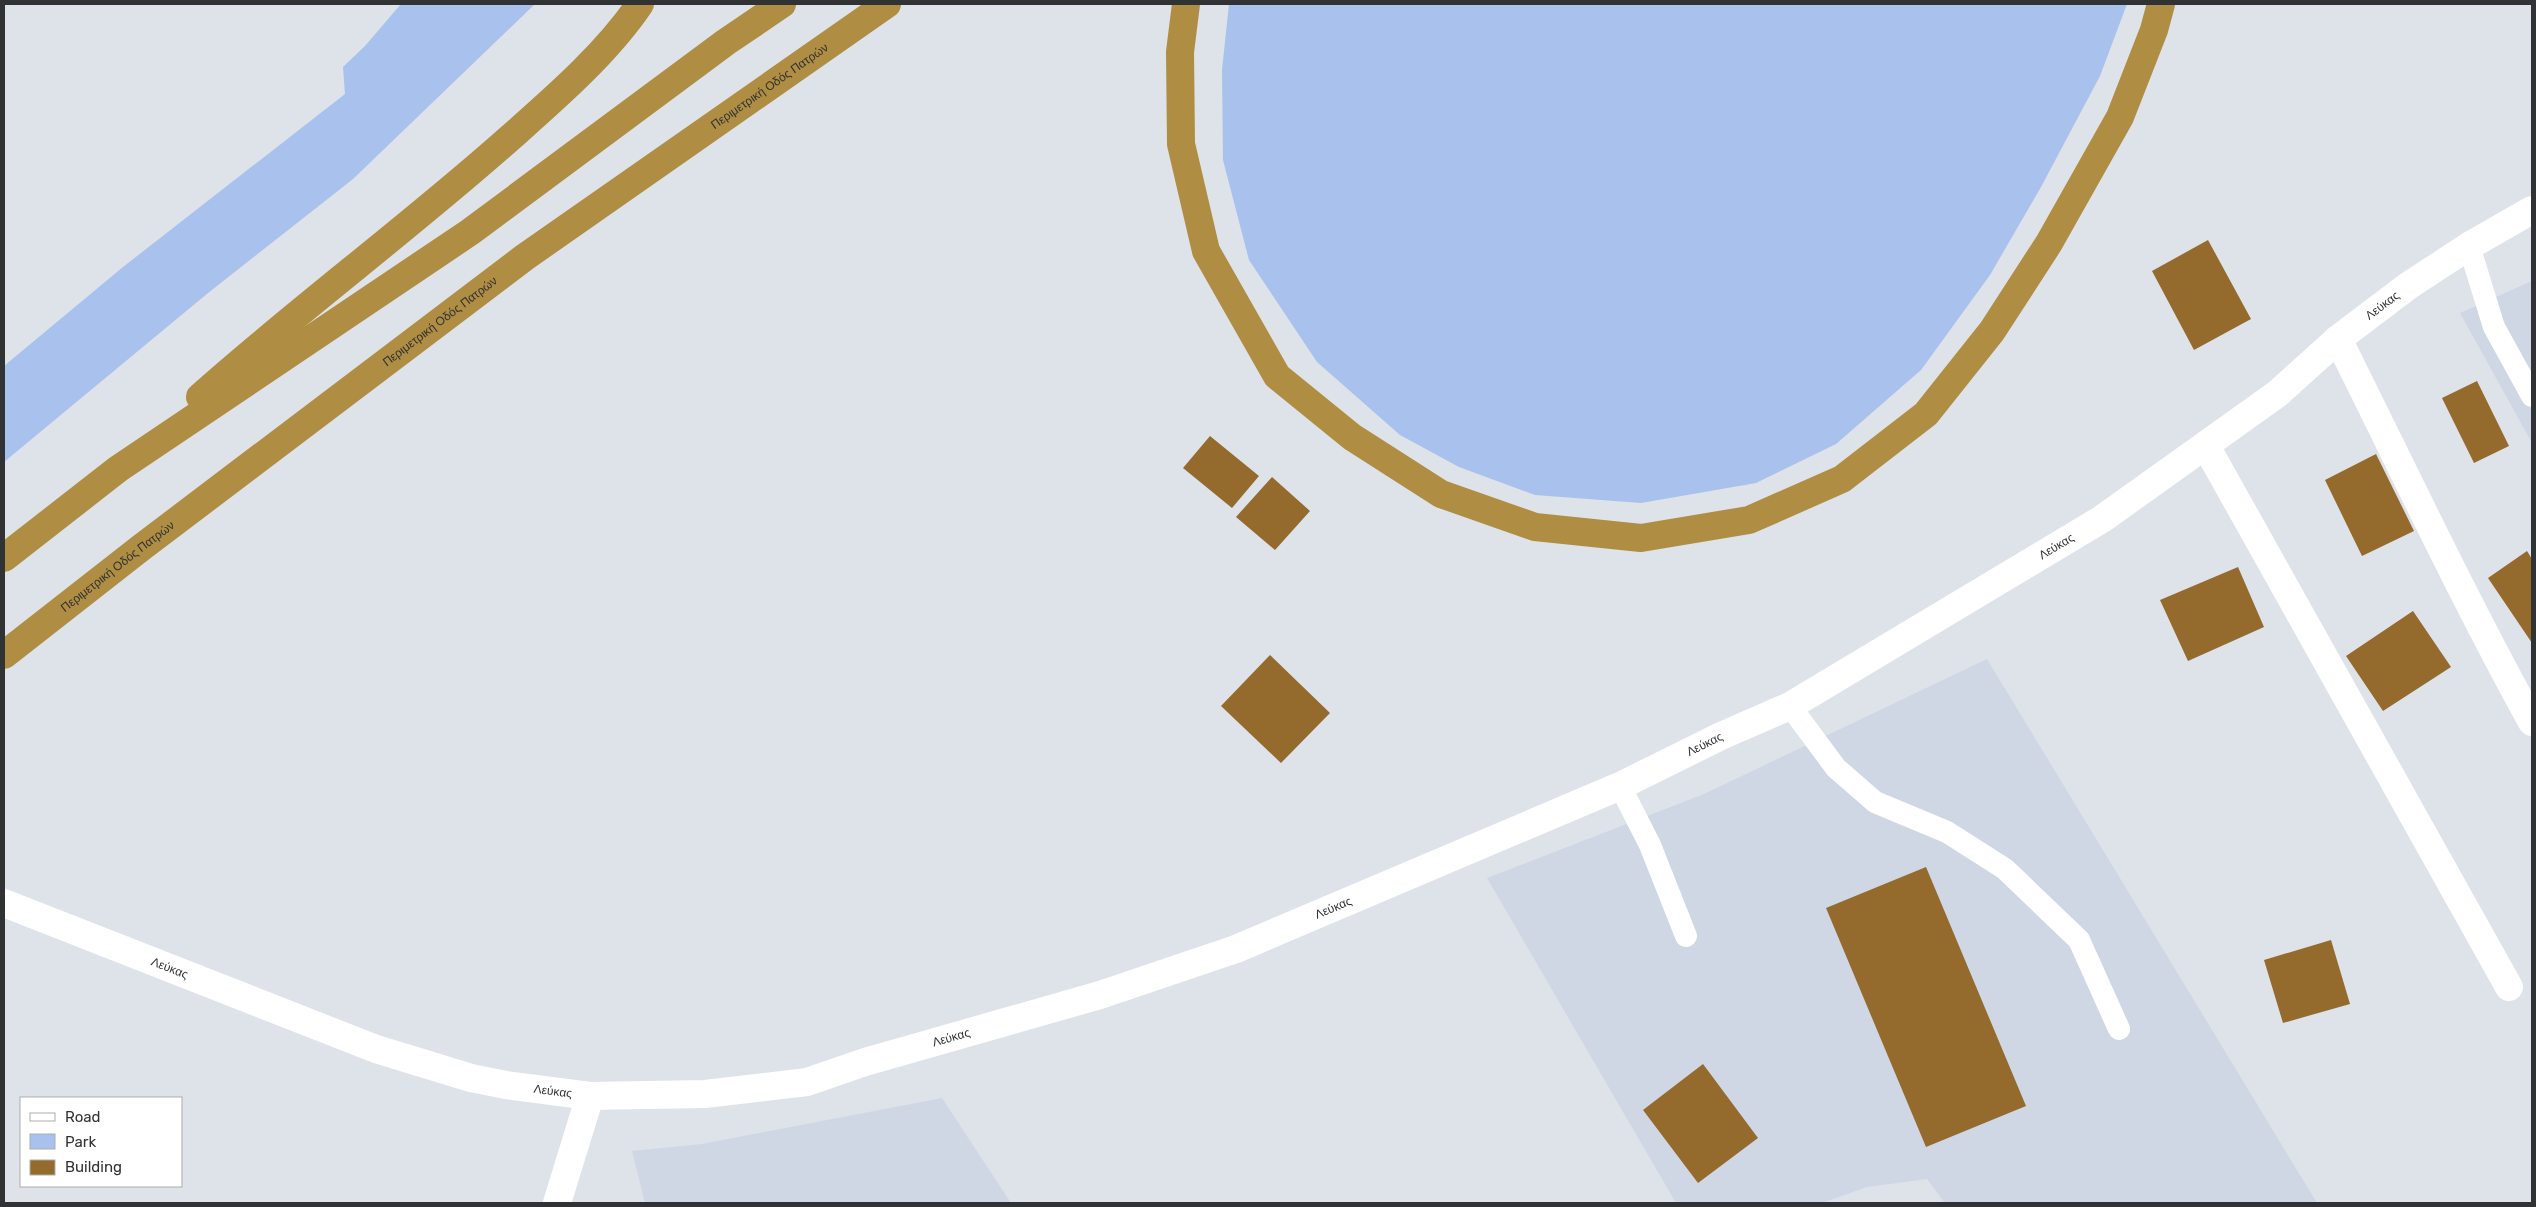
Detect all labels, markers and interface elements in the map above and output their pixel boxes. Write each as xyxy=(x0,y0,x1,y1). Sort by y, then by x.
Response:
street label: Περιμετρική Οδός Πατρών xyxy=(708,40,831,132)
street label: Περιμετρική Οδός Πατρών xyxy=(380,274,500,369)
street label: Λεύκας xyxy=(2363,288,2402,323)
street label: Περιμετρική Οδός Πατρών xyxy=(58,518,177,615)
street label: Λεύκας xyxy=(2036,530,2077,562)
street label: Λεύκας xyxy=(1684,729,1725,759)
street label: Λεύκας xyxy=(1313,894,1354,922)
street label: Λεύκας xyxy=(149,954,190,982)
street label: Λεύκας xyxy=(931,1025,972,1049)
street label: Λεύκας xyxy=(533,1082,573,1101)
legend xyxy=(20,1097,182,1187)
text: Road xyxy=(65,1108,101,1126)
text: Park xyxy=(65,1133,96,1151)
text: Building xyxy=(65,1158,122,1176)

